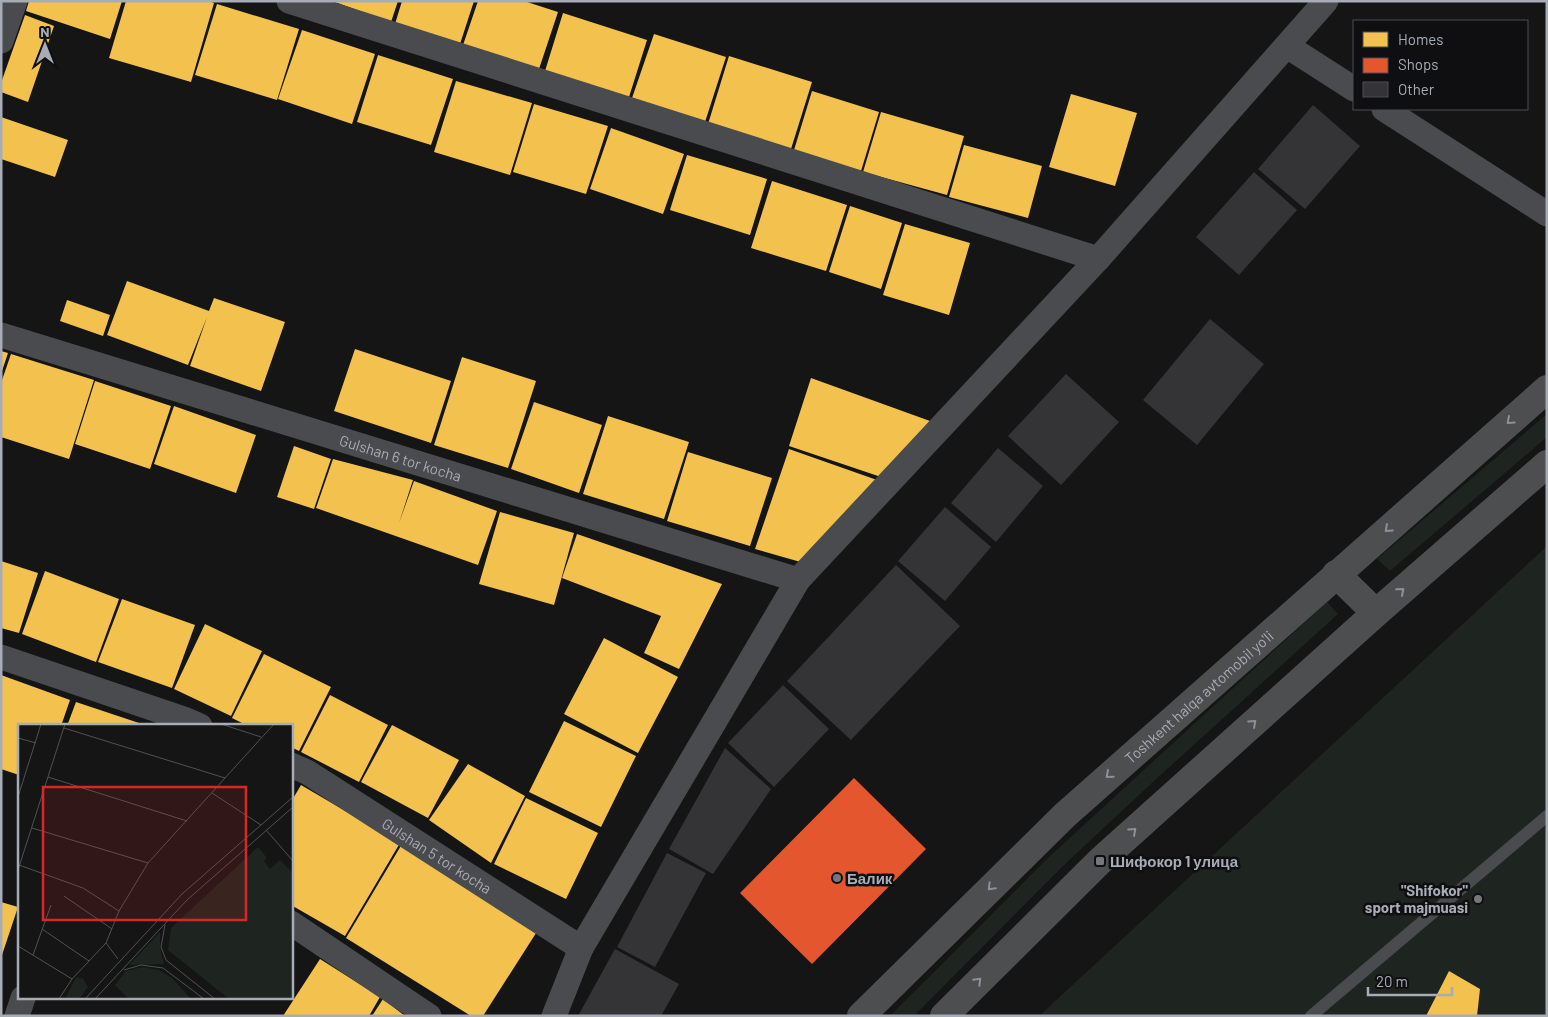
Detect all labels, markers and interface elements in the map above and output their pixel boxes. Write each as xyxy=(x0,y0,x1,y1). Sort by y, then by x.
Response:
north arrow xyxy=(20,20,70,70)
legend xyxy=(1353,20,1528,110)
text: N xyxy=(40,23,50,40)
text: Homes xyxy=(1398,30,1443,48)
text: Shops xyxy=(1398,55,1438,73)
text: Other xyxy=(1398,80,1435,98)
one-way arrow xyxy=(1506,415,1515,424)
street label: Gulshan 6 tor kocha xyxy=(337,431,464,485)
one-way arrow xyxy=(1385,523,1394,531)
one-way arrow xyxy=(1395,588,1404,597)
street label: Toshkent halqa avtomobil yo'li xyxy=(1121,626,1277,767)
one-way arrow xyxy=(1248,720,1257,729)
inset map xyxy=(18,724,292,1000)
one-way arrow xyxy=(1106,769,1115,778)
street label: Gulshan 5 tor kocha xyxy=(379,814,495,897)
one-way arrow xyxy=(1127,828,1136,837)
place label: Шифокор 1 улица xyxy=(1110,852,1239,870)
marker: Шифокор 1 улица xyxy=(1094,855,1106,867)
place label: Балик xyxy=(847,869,893,887)
marker: Балик xyxy=(831,872,843,884)
one-way arrow xyxy=(988,881,997,890)
place label: "Shifokor" sport majmuasi xyxy=(1365,881,1469,916)
marker: "Shifokor" sport majmuasi xyxy=(1472,893,1484,905)
scale bar xyxy=(1368,964,1452,996)
text: 20 m xyxy=(1376,972,1408,990)
one-way arrow xyxy=(972,978,981,987)

